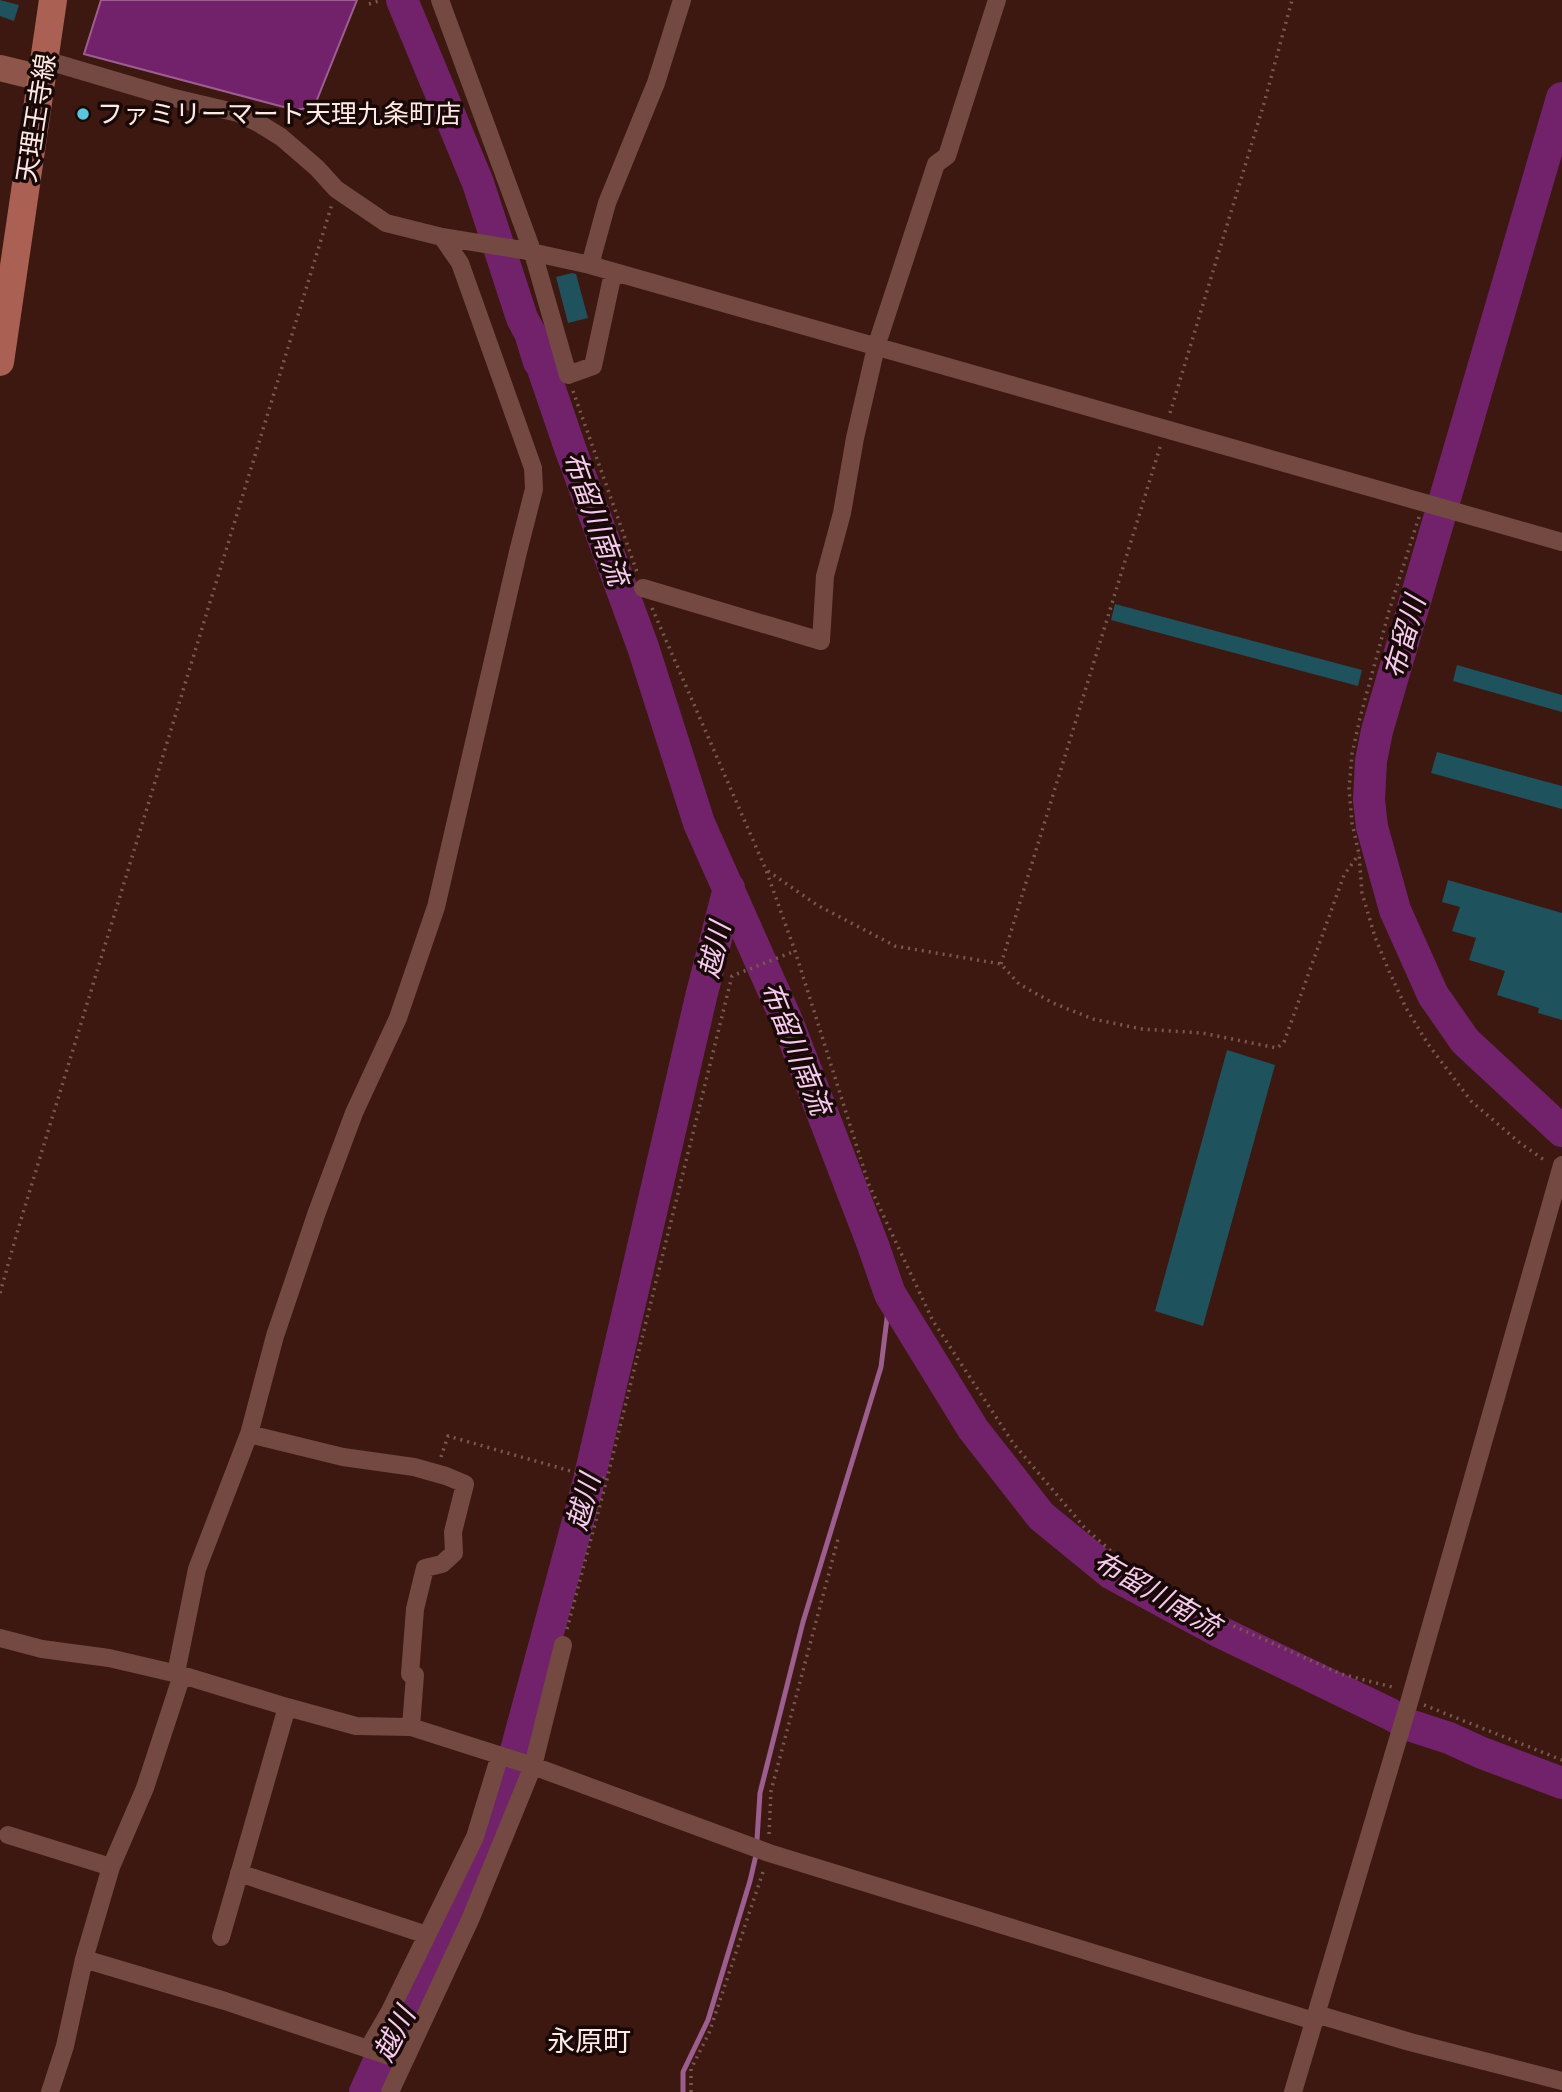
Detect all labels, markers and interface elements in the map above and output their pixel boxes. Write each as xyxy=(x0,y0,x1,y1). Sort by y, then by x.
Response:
street label: 天理王寺線 xyxy=(9,51,60,184)
place label: ファミリーマート天理九条町店 xyxy=(97,97,461,128)
marker: ファミリーマート天理九条町店 xyxy=(75,106,91,122)
water label: 布留川南流 xyxy=(557,446,638,593)
water label: 布留川 xyxy=(1375,589,1432,682)
water label: 越川 xyxy=(690,916,737,981)
water label: 布留川南流 xyxy=(755,976,840,1123)
water label: 越川 xyxy=(558,1467,606,1533)
water label: 布留川南流 xyxy=(1088,1542,1230,1644)
water label: 越川 xyxy=(365,1998,422,2066)
district label: 永原町 xyxy=(547,2023,631,2057)

